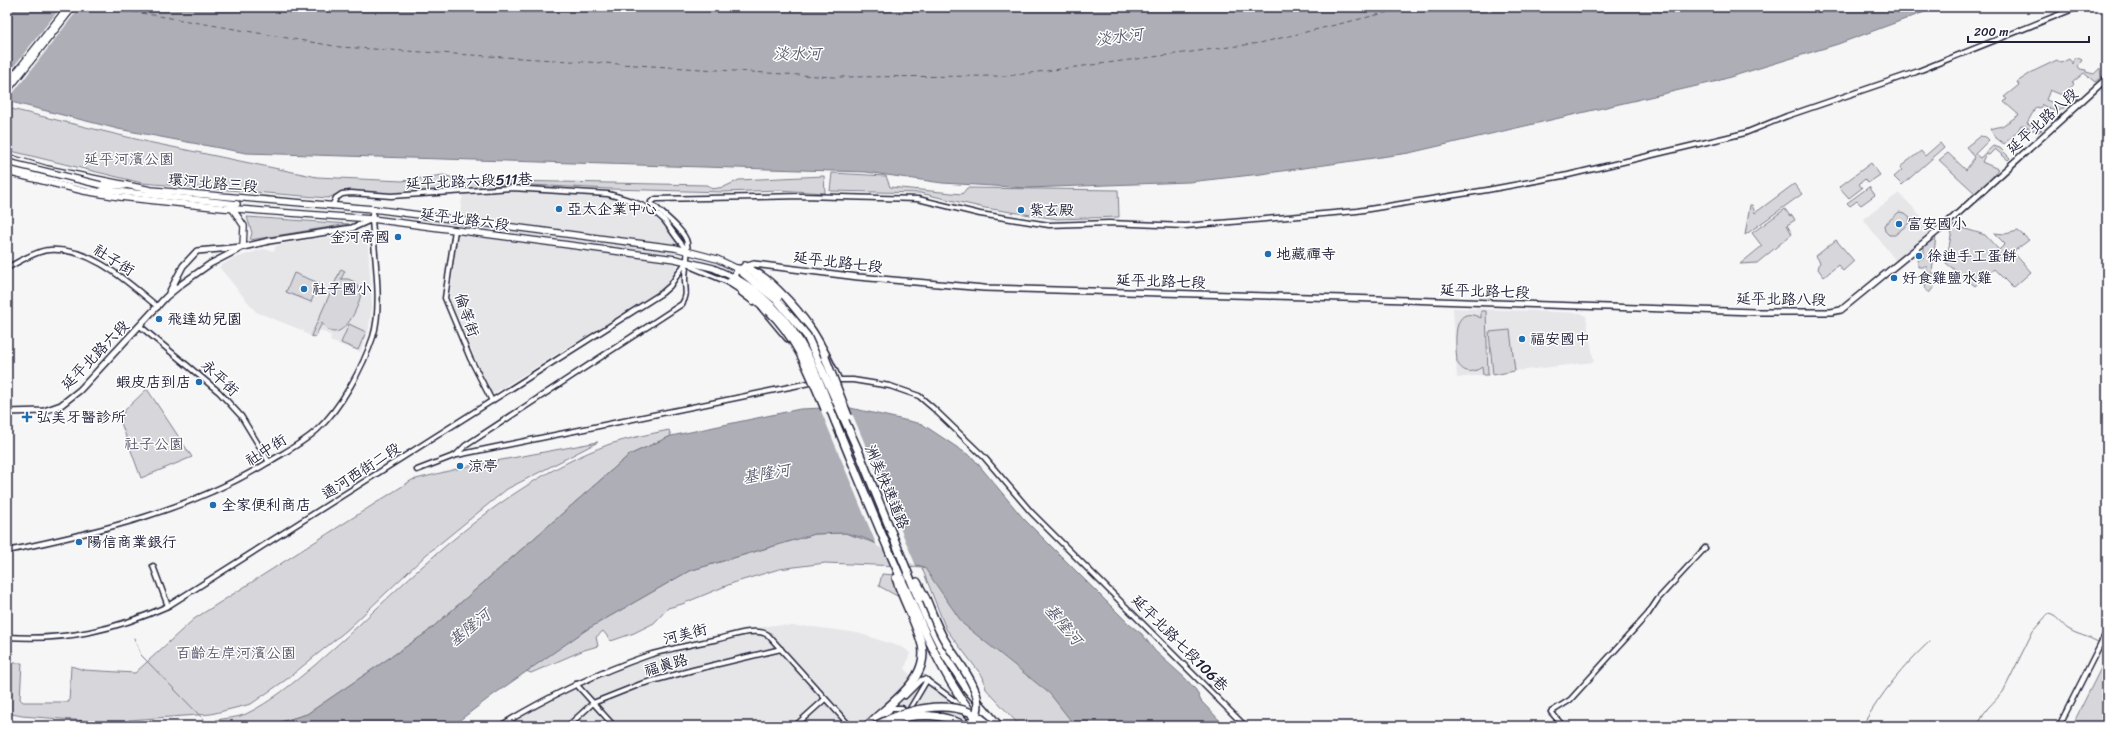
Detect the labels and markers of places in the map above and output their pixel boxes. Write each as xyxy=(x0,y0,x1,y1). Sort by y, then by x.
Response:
place label: 亞太企業中心 xyxy=(567,196,657,222)
place label: 紫玄殿 xyxy=(1029,197,1074,223)
marker: 亞太企業中心 xyxy=(554,204,564,214)
marker: 紫玄殿 xyxy=(1016,205,1026,215)
place label: 富安國小 xyxy=(1907,211,1967,237)
marker: 富安國小 xyxy=(1894,219,1904,229)
place label: 金河帝國 xyxy=(330,224,390,250)
marker: 金河帝國 xyxy=(393,232,403,242)
place label: 地藏禪寺 xyxy=(1276,241,1336,267)
place label: 徐迪手工蛋餅 xyxy=(1927,243,2017,269)
marker: 地藏禪寺 xyxy=(1263,249,1273,259)
marker: 徐迪手工蛋餅 xyxy=(1914,251,1924,261)
place label: 好食雞鹽水雞 xyxy=(1902,265,1992,291)
marker: 好食雞鹽水雞 xyxy=(1889,273,1899,283)
place label: 社子國小 xyxy=(312,276,372,302)
marker: 社子國小 xyxy=(299,284,309,294)
place label: 飛達幼兒園 xyxy=(167,306,242,332)
marker: 飛達幼兒園 xyxy=(154,314,164,324)
place label: 福安國中 xyxy=(1530,326,1590,352)
marker: 福安國中 xyxy=(1517,334,1527,344)
place label: 蝦皮店到店 xyxy=(116,369,191,395)
marker: 蝦皮店到店 xyxy=(194,377,204,387)
place label: 弘美牙醫診所 xyxy=(36,404,126,430)
marker: 弘美牙醫診所 xyxy=(21,411,33,423)
place label: 涼亭 xyxy=(468,453,498,479)
marker: 涼亭 xyxy=(455,461,465,471)
place label: 全家便利商店 xyxy=(221,492,311,518)
marker: 全家便利商店 xyxy=(208,500,218,510)
place label: 陽信商業銀行 xyxy=(87,529,177,555)
marker: 陽信商業銀行 xyxy=(74,537,84,547)

